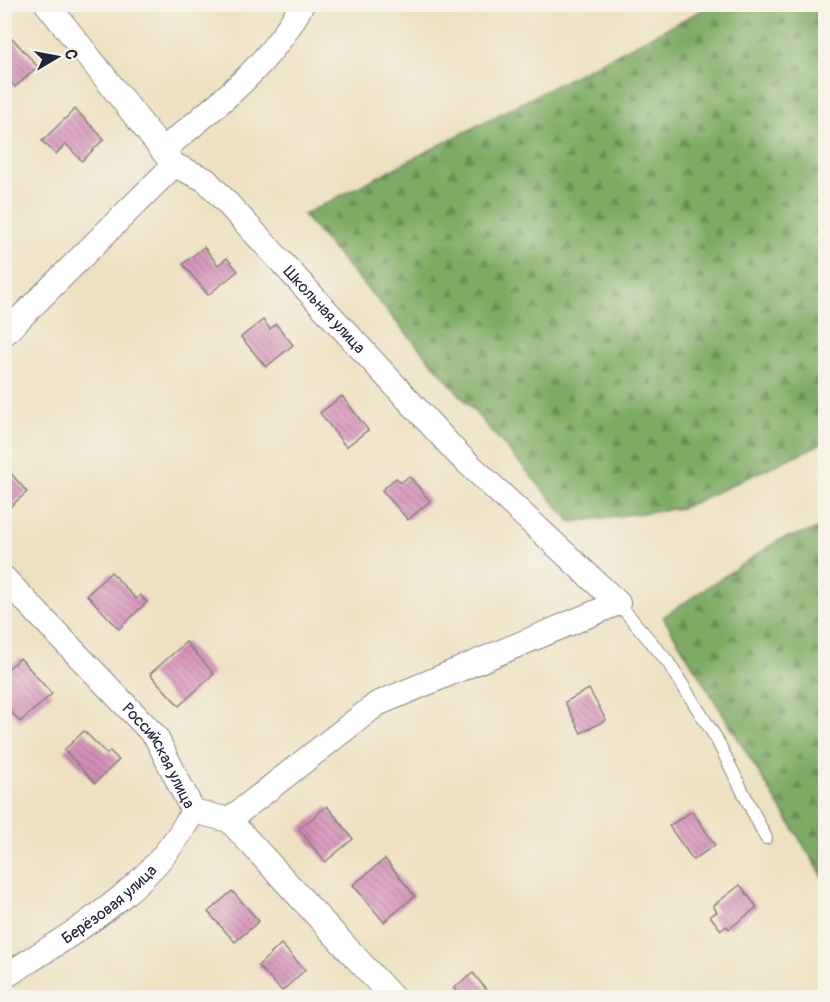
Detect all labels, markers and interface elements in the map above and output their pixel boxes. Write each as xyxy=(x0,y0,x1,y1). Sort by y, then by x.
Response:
north arrow xyxy=(27,27,87,87)
text: С xyxy=(60,48,82,61)
street label: Школьная улица xyxy=(279,262,369,358)
street label: Российская улица xyxy=(118,699,199,812)
street label: Берёзовая улица xyxy=(58,861,161,949)

